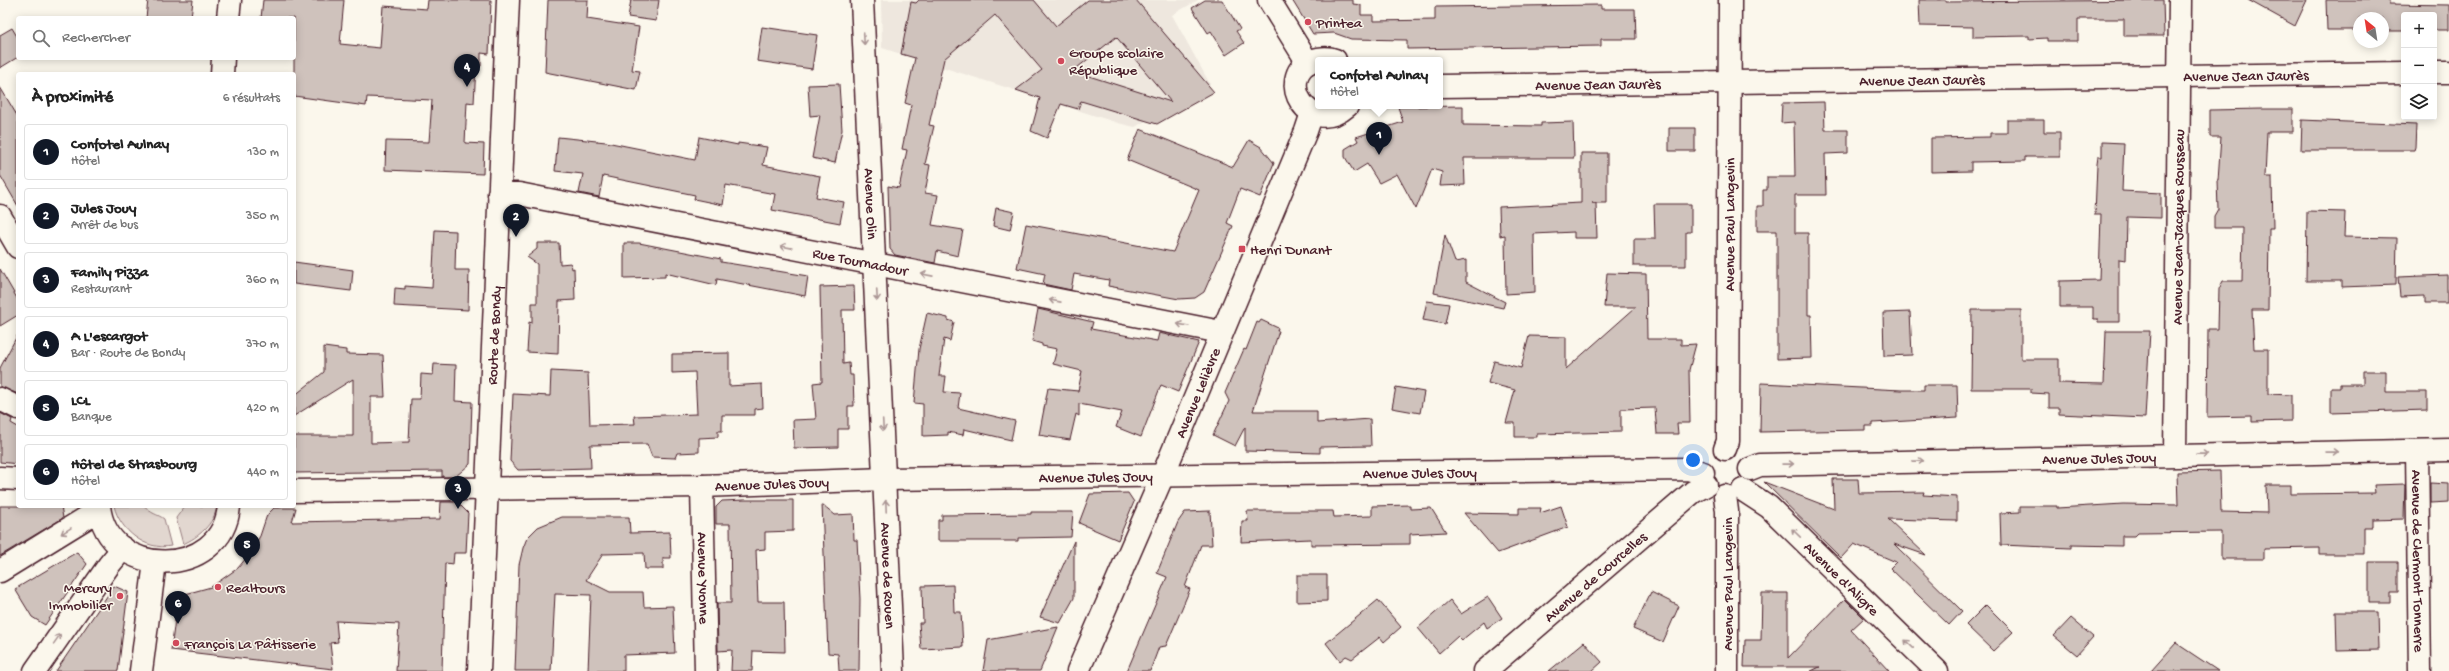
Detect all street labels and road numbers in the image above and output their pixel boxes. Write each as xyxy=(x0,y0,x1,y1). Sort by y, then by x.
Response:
street label: Avenue Jean Jaurès xyxy=(2183,67,2309,87)
street label: Avenue Jean Jaurès xyxy=(1859,72,1985,91)
street label: Avenue Jean Jaurès xyxy=(1535,76,1661,96)
street label: Avenue Jean-Jacques Rousseau xyxy=(2169,129,2190,325)
street label: Avenue Paul Langevin xyxy=(1722,158,1740,291)
street label: Avenue Olin xyxy=(859,168,880,240)
street label: Rue Tournadour xyxy=(811,245,911,282)
street label: Route de Bondy xyxy=(484,285,507,385)
street label: Avenue Lelièvre xyxy=(1172,345,1226,441)
street label: Avenue Jules Jouy xyxy=(2042,449,2157,470)
street label: Avenue Jules Jouy xyxy=(1363,465,1478,484)
street label: Avenue Jules Jouy xyxy=(1039,469,1154,488)
street label: Avenue de Clermont Tonnerre xyxy=(2406,470,2427,653)
street label: Avenue Jules Jouy xyxy=(715,474,830,496)
street label: Avenue Paul Langevin xyxy=(1720,517,1738,651)
street label: Avenue de Rouen xyxy=(875,522,898,629)
street label: Avenue de Courcelles xyxy=(1541,528,1652,627)
street label: Avenue Yvonne xyxy=(692,532,712,625)
street label: Avenue d'Aligre xyxy=(1799,539,1882,621)

